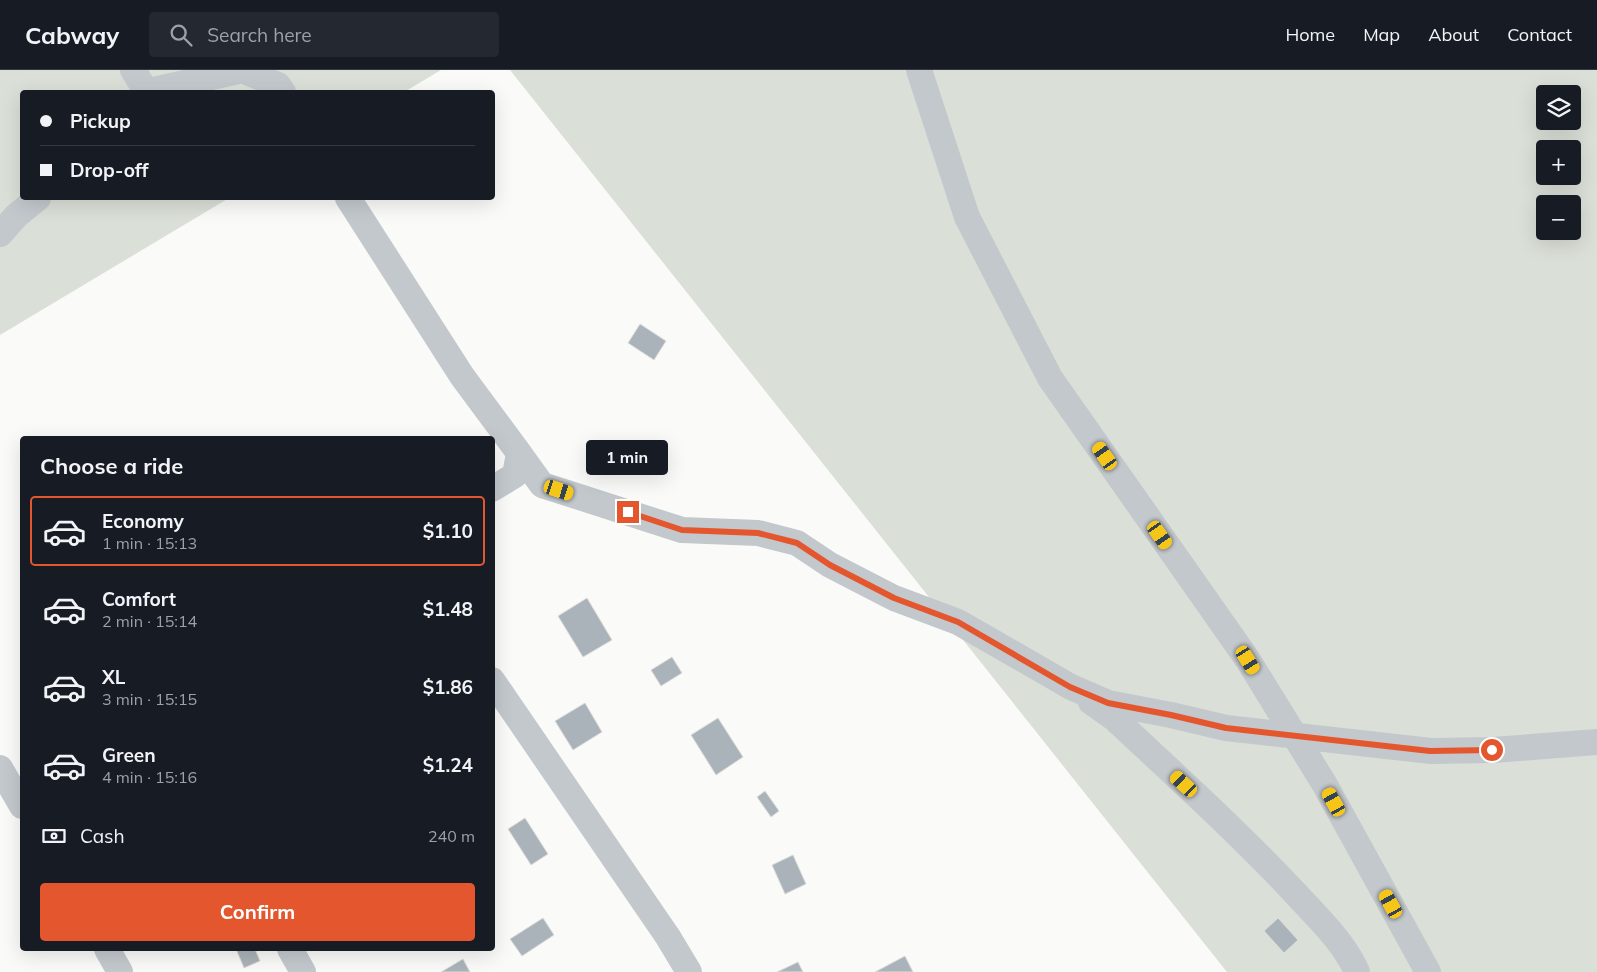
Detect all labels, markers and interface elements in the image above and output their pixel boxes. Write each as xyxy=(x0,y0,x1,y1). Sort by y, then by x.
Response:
search box xyxy=(149,12,499,57)
text: Cabway xyxy=(25,20,119,50)
icon: search xyxy=(167,21,195,49)
text: Search here xyxy=(207,23,312,47)
text: Home xyxy=(1285,23,1335,46)
text: Map xyxy=(1363,23,1400,46)
text: About xyxy=(1428,23,1479,46)
text: Contact xyxy=(1507,23,1572,46)
map controls xyxy=(1536,85,1581,240)
button: layers xyxy=(1536,85,1581,130)
text: Pickup xyxy=(70,109,131,133)
button: + xyxy=(1536,140,1581,185)
text: Drop-off xyxy=(70,158,148,182)
button: − xyxy=(1536,195,1581,240)
car xyxy=(1090,439,1119,473)
callout: 1 min xyxy=(587,440,669,474)
text: 1 min xyxy=(606,447,648,467)
text: Choose a ride xyxy=(40,452,183,480)
car xyxy=(542,478,575,502)
route end xyxy=(617,501,639,523)
icon: car xyxy=(42,509,87,554)
text: Economy xyxy=(102,509,184,533)
car xyxy=(1145,518,1174,552)
text: $1.10 xyxy=(423,519,473,543)
text: 1 min · 15:13 xyxy=(102,533,197,553)
icon: car xyxy=(42,587,87,632)
text: Comfort xyxy=(102,587,176,611)
text: $1.48 xyxy=(423,597,473,621)
text: 2 min · 15:14 xyxy=(102,611,197,631)
car xyxy=(1233,643,1262,677)
icon: car xyxy=(42,665,87,710)
text: XL xyxy=(102,665,125,689)
text: $1.86 xyxy=(423,675,473,699)
text: 3 min · 15:15 xyxy=(102,689,197,709)
route start xyxy=(1481,739,1503,761)
icon: car xyxy=(42,743,87,788)
text: Green xyxy=(102,743,156,767)
text: $1.24 xyxy=(423,753,473,777)
text: 4 min · 15:16 xyxy=(102,767,197,787)
car xyxy=(1167,768,1200,800)
car xyxy=(1320,785,1347,819)
icon: cash xyxy=(40,822,68,850)
text: Cash xyxy=(80,824,125,848)
text: 240 m xyxy=(428,826,475,846)
button: Confirm xyxy=(40,883,475,941)
car xyxy=(1377,887,1404,921)

